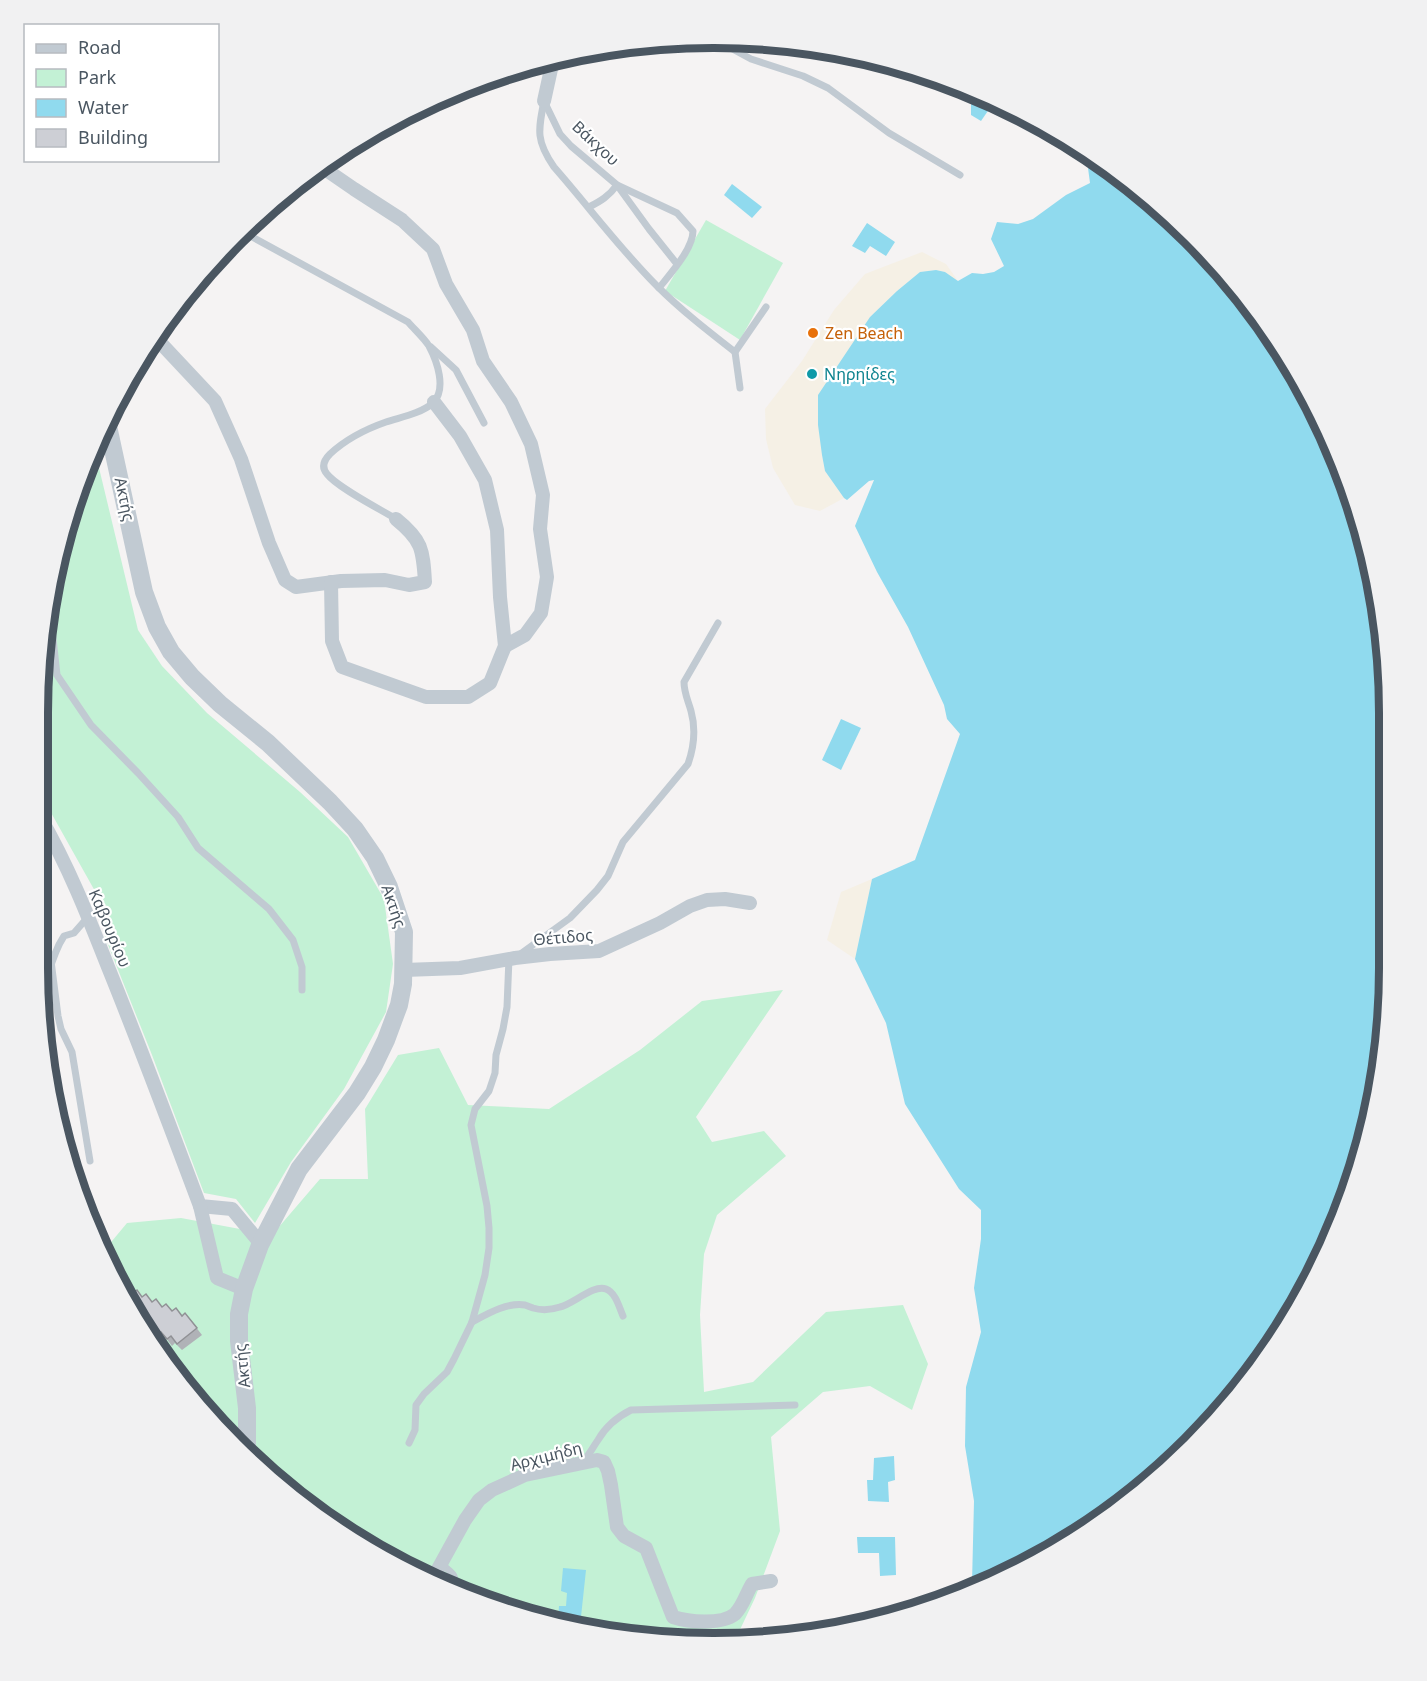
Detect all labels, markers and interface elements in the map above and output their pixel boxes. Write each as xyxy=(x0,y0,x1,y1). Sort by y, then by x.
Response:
legend xyxy=(24,24,219,162)
text: Road xyxy=(78,35,121,59)
text: Park xyxy=(78,65,116,89)
text: Water xyxy=(78,95,129,119)
street label: Βάκχου xyxy=(568,115,624,171)
text: Building xyxy=(78,125,148,149)
place label: Zen Beach xyxy=(825,322,903,344)
marker: Zen Beach xyxy=(806,326,820,340)
place label: Νηρηίδες xyxy=(824,363,895,385)
marker: Νηρηίδες xyxy=(805,367,819,381)
street label: Ακτής xyxy=(110,475,140,523)
street label: Ακτής xyxy=(376,882,412,931)
street label: Καβουρίου xyxy=(84,886,136,970)
street label: Θέτιδος xyxy=(532,923,594,951)
street label: Ακτής xyxy=(229,1343,255,1389)
street label: Αρχιμήδη xyxy=(508,1436,584,1476)

